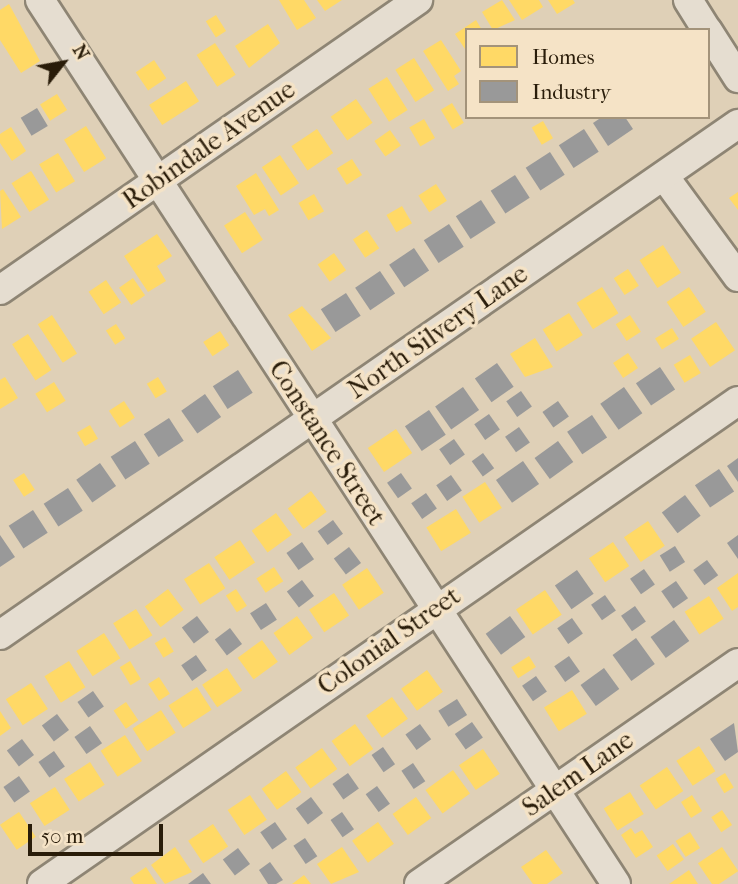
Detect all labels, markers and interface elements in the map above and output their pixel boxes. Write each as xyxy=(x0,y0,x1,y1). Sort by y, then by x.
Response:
north arrow xyxy=(28,28,98,98)
legend xyxy=(465,28,710,119)
text: N xyxy=(68,40,94,64)
text: Homes xyxy=(532,45,594,69)
street label: Robindale Avenue xyxy=(117,74,301,216)
text: Industry xyxy=(532,80,611,104)
street label: North Silvery Lane xyxy=(342,258,534,406)
street label: Constance Street xyxy=(262,355,392,531)
street label: Colonial Street xyxy=(312,580,466,702)
street label: Salem Lane xyxy=(517,724,639,824)
scale bar xyxy=(32,810,166,854)
text: 50 m xyxy=(41,824,84,848)

